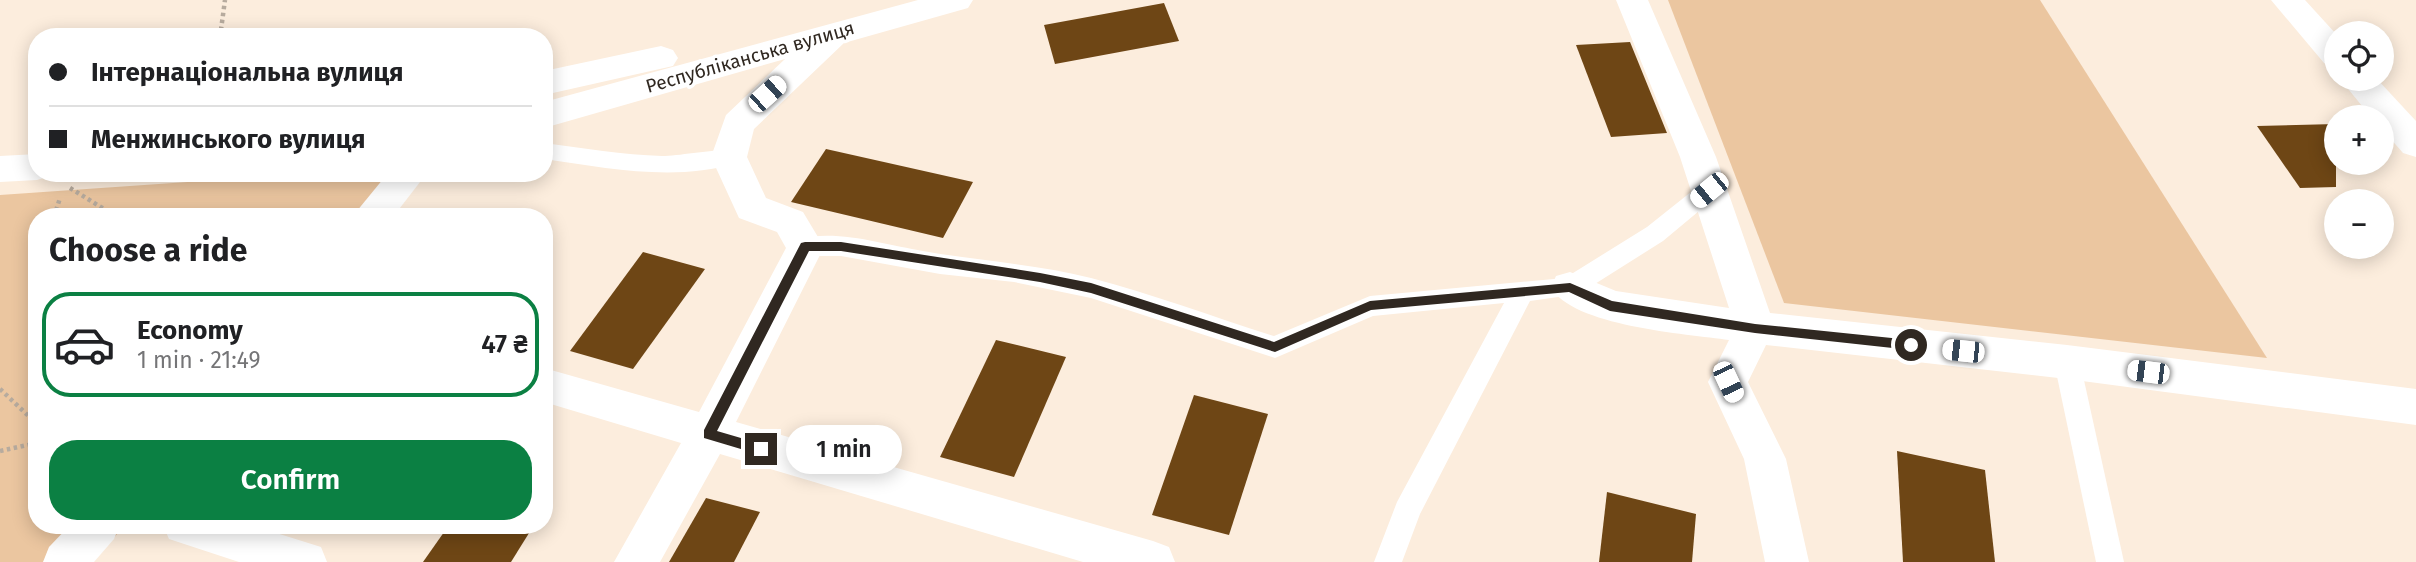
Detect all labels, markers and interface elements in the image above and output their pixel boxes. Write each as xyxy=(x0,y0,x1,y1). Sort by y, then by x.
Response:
street label: Республіканська вулиця xyxy=(643,16,857,98)
map controls xyxy=(2324,21,2394,259)
button: locate xyxy=(2324,21,2394,91)
text: Інтернаціональна вулиця xyxy=(91,57,403,88)
car xyxy=(745,72,790,116)
button: + xyxy=(2324,105,2394,175)
text: Менжинського вулиця xyxy=(91,124,366,155)
car xyxy=(1687,169,1732,211)
button: − xyxy=(2324,189,2394,259)
text: Choose a ride xyxy=(49,231,247,269)
icon: car xyxy=(53,313,116,376)
text: Economy xyxy=(137,315,243,346)
text: 47 ₴ xyxy=(481,329,528,360)
route start xyxy=(1895,329,1927,361)
car xyxy=(1942,338,1985,364)
text: 1 min · 21:49 xyxy=(137,346,260,374)
car xyxy=(1710,359,1747,405)
car xyxy=(2126,359,2171,385)
callout: 1 min xyxy=(786,424,901,474)
route end xyxy=(745,433,777,465)
text: 1 min xyxy=(816,435,872,463)
button: Confirm xyxy=(49,440,532,520)

